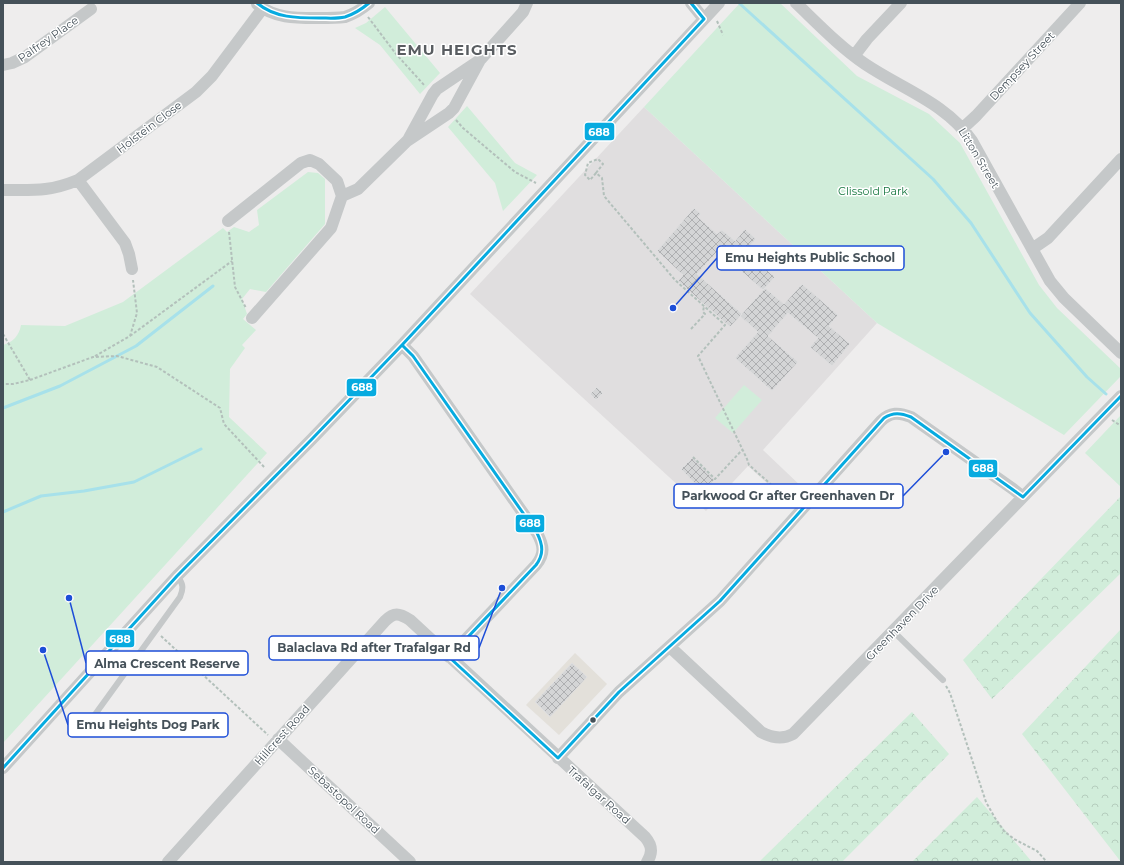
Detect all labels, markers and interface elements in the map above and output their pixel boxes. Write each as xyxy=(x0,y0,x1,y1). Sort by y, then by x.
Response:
street label: Palfrey Place xyxy=(15,13,81,65)
street label: Dempsey Street xyxy=(987,28,1058,103)
district label: EMU HEIGHTS xyxy=(396,40,518,59)
street label: Holstein Close xyxy=(114,98,185,156)
line badge: 688 xyxy=(584,122,615,141)
text: 688 xyxy=(588,125,610,139)
street label: Litton Street xyxy=(955,125,1003,191)
park label: Clissold Park xyxy=(838,184,908,198)
callout: Emu Heights Public School xyxy=(717,246,904,270)
text: Emu Heights Public School xyxy=(725,250,895,265)
line badge: 688 xyxy=(346,378,377,397)
text: 688 xyxy=(351,380,373,394)
line badge: 688 xyxy=(968,459,998,478)
text: 688 xyxy=(972,461,994,475)
callout: Parkwood Gr after Greenhaven Dr xyxy=(674,484,903,508)
text: Parkwood Gr after Greenhaven Dr xyxy=(682,488,894,503)
line badge: 688 xyxy=(515,514,545,533)
text: 688 xyxy=(519,516,541,530)
street label: Greenhaven Drive xyxy=(863,582,942,663)
line badge: 688 xyxy=(105,629,135,648)
text: 688 xyxy=(109,632,131,646)
callout: Balaclava Rd after Trafalgar Rd xyxy=(269,636,479,660)
text: Balaclava Rd after Trafalgar Rd xyxy=(277,640,471,655)
callout: Alma Crescent Reserve xyxy=(86,651,248,675)
text: Alma Crescent Reserve xyxy=(93,656,240,671)
street label: Hillcrest Road xyxy=(251,702,313,768)
callout: Emu Heights Dog Park xyxy=(68,713,228,737)
unlabelled marker xyxy=(588,715,598,725)
text: Emu Heights Dog Park xyxy=(76,717,220,732)
street label: Sebastopol Road xyxy=(305,763,383,837)
street label: Trafalgar Road xyxy=(565,763,633,827)

